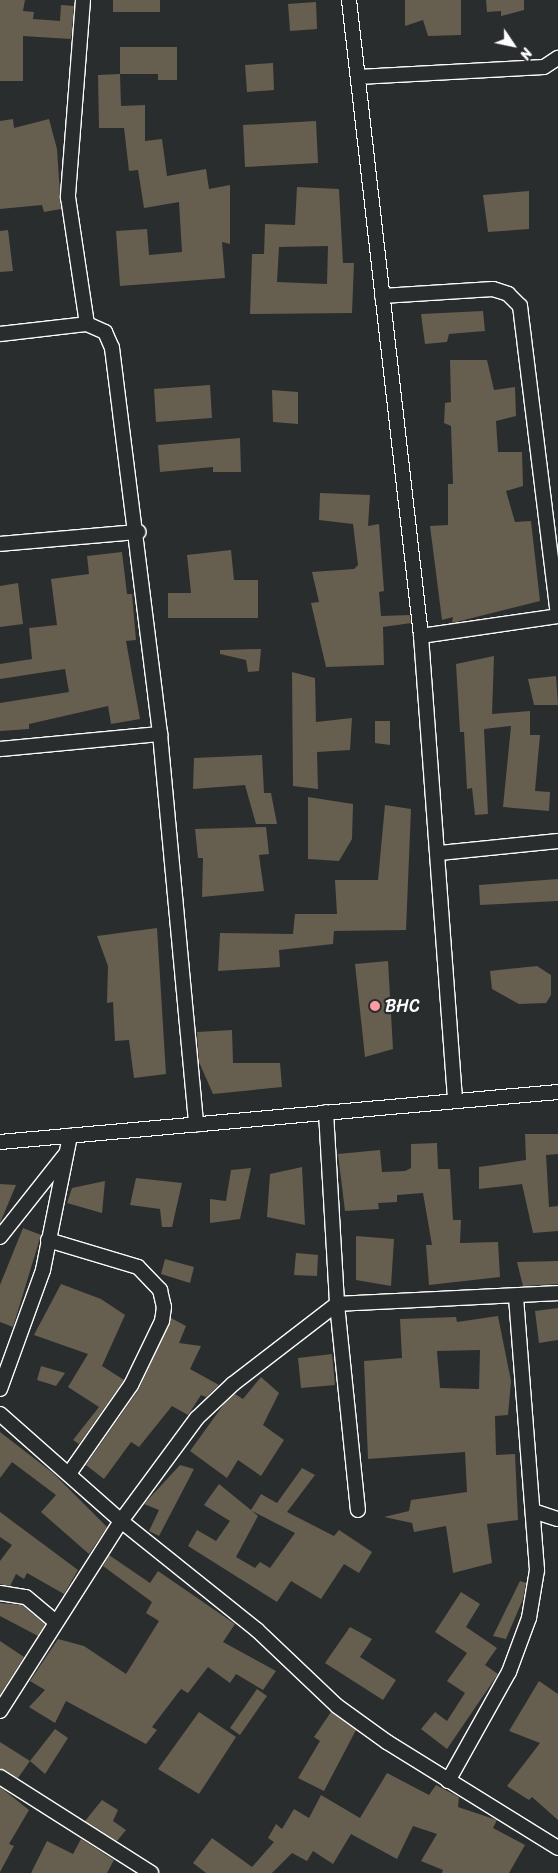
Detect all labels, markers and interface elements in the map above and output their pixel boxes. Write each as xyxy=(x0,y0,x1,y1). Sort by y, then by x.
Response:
north arrow xyxy=(488,20,538,70)
text: N xyxy=(513,43,539,65)
place label: BHC xyxy=(385,995,420,1017)
marker: BHC xyxy=(369,1000,381,1012)

